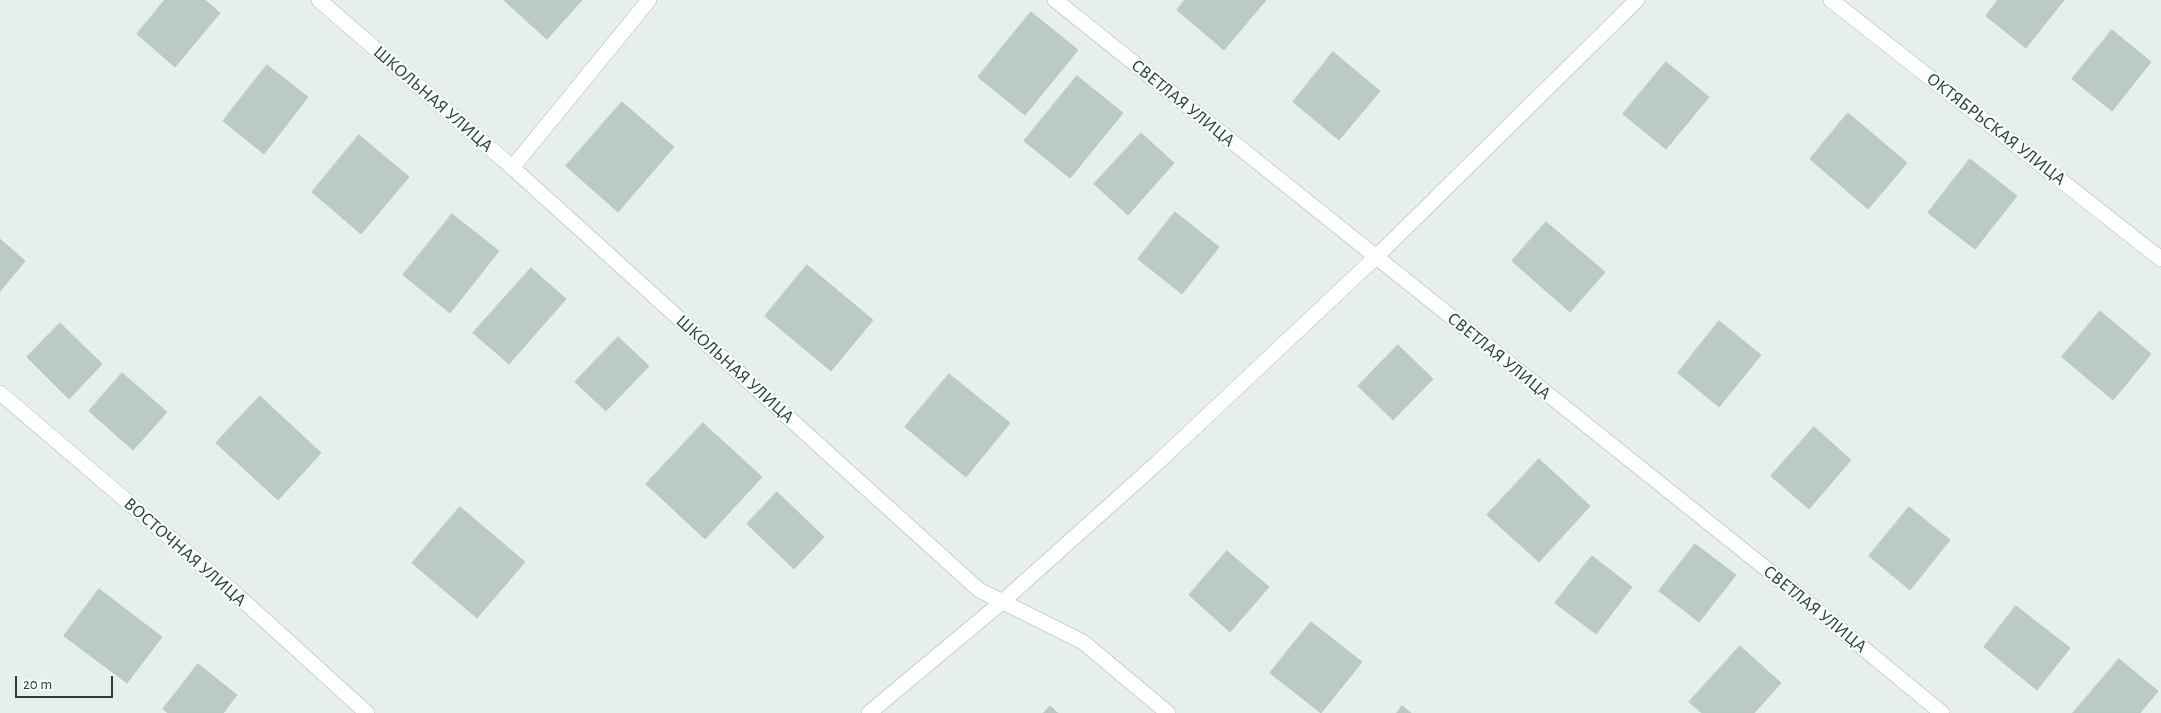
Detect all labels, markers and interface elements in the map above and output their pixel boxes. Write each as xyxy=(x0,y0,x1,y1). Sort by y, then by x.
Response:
street label: ШКОЛЬНАЯ УЛИЦА xyxy=(369,41,497,157)
street label: СВЕТЛАЯ УЛИЦА xyxy=(1127,55,1239,151)
street label: ОКТЯБРЬСКАЯ УЛИЦА xyxy=(1922,68,2070,190)
street label: СВЕТЛАЯ УЛИЦА xyxy=(1443,308,1555,404)
street label: ШКОЛЬНАЯ УЛИЦА xyxy=(671,310,799,428)
street label: ВОСТОЧНАЯ УЛИЦА xyxy=(119,493,251,611)
street label: СВЕТЛАЯ УЛИЦА xyxy=(1759,561,1871,657)
scale bar xyxy=(18,666,115,698)
text: 20 m xyxy=(23,677,52,692)

